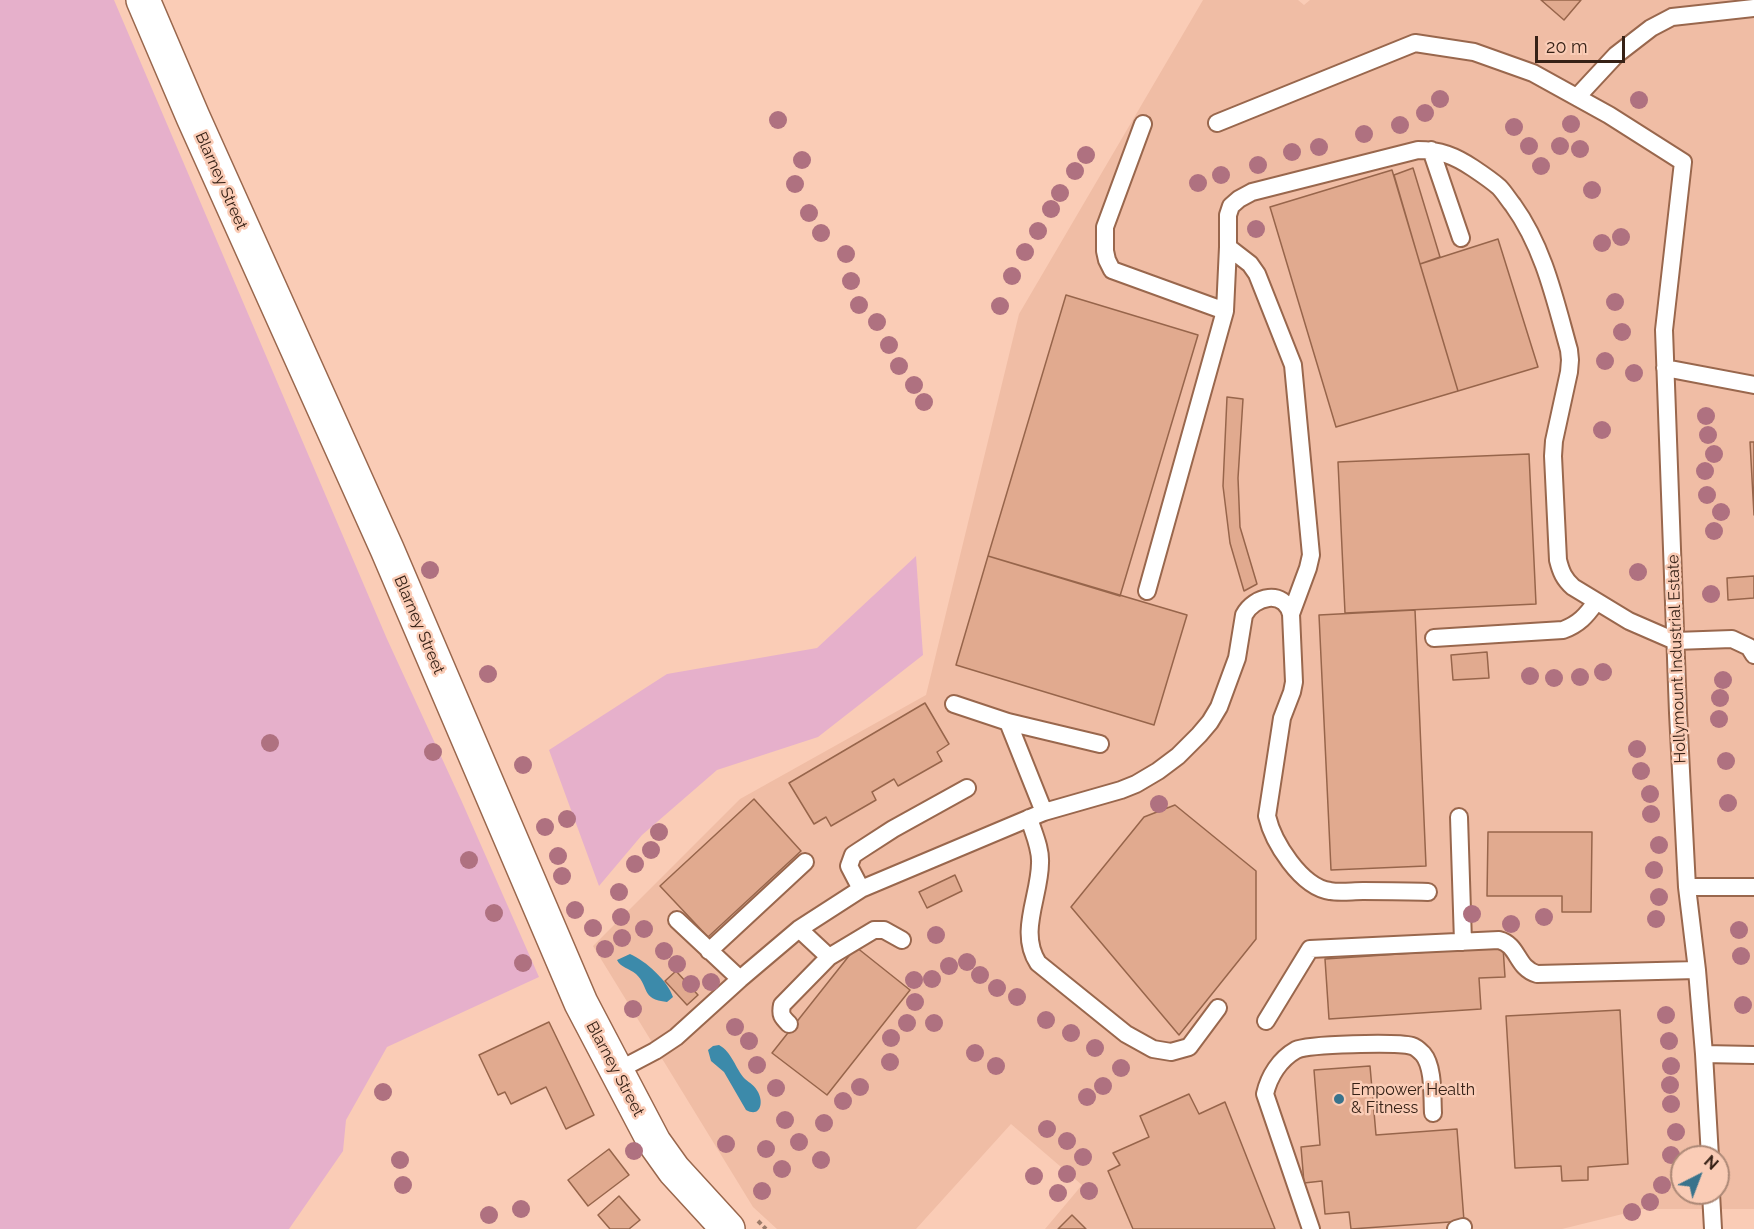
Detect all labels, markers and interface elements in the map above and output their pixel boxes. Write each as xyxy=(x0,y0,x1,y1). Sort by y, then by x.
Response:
scale bar xyxy=(1538,24,1628,62)
text: 20 m xyxy=(1546,36,1588,57)
street label: Blarney Street xyxy=(191,129,251,233)
street label: Hollymount Industrial Estate xyxy=(1664,554,1690,764)
street label: Blarney Street xyxy=(390,573,448,677)
street label: Blarney Street xyxy=(582,1018,648,1120)
place label: Empower Health & Fitness xyxy=(1351,1080,1475,1118)
marker: Empower Health & Fitness xyxy=(1332,1092,1346,1106)
north arrow xyxy=(1670,1145,1730,1205)
text: N xyxy=(1700,1152,1722,1174)

